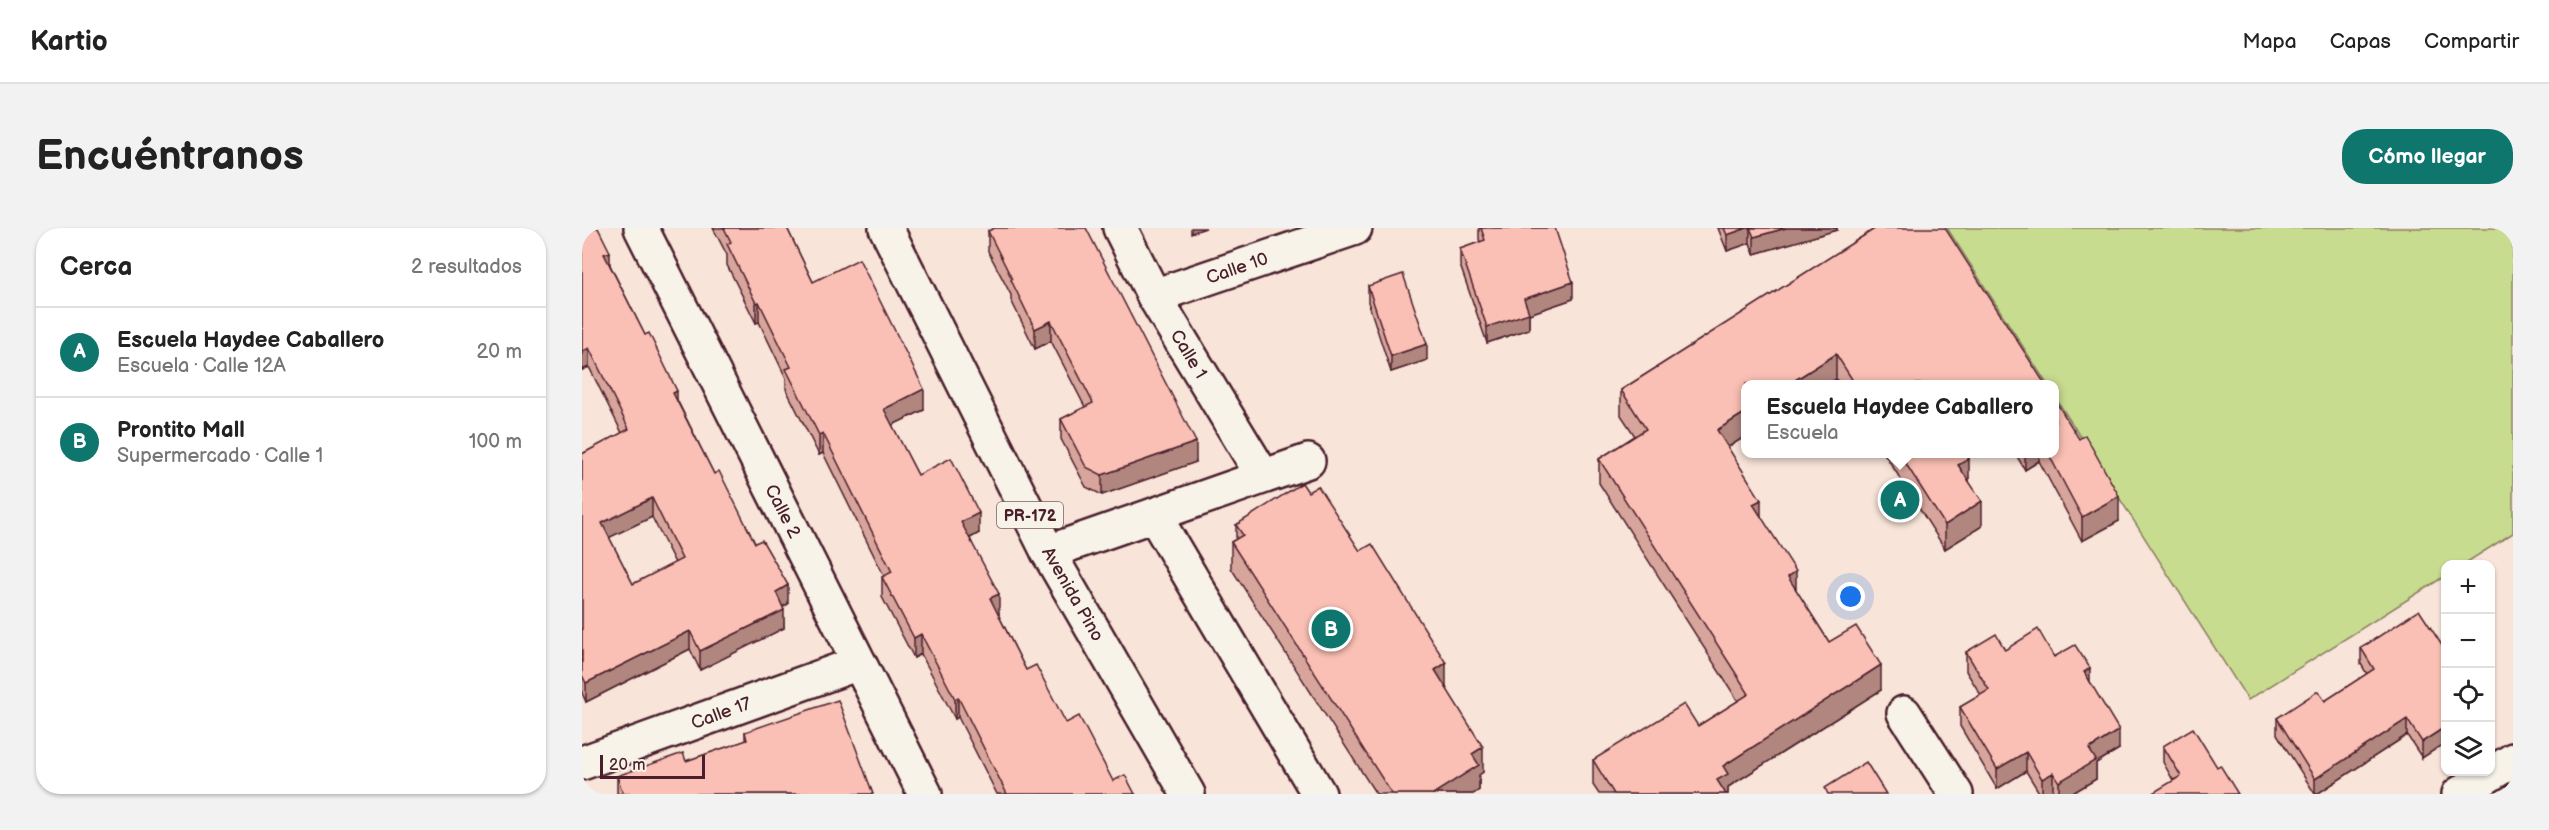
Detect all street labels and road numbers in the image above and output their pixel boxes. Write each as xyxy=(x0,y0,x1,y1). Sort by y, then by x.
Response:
street label: Calle 10 xyxy=(1203,248,1271,289)
street label: Calle 1 xyxy=(1166,326,1211,383)
street label: Calle 2 xyxy=(760,481,805,542)
road number: PR-172 xyxy=(997,502,1063,528)
street label: Avenida Pino xyxy=(1037,543,1108,645)
street label: Calle 17 xyxy=(688,693,754,734)

